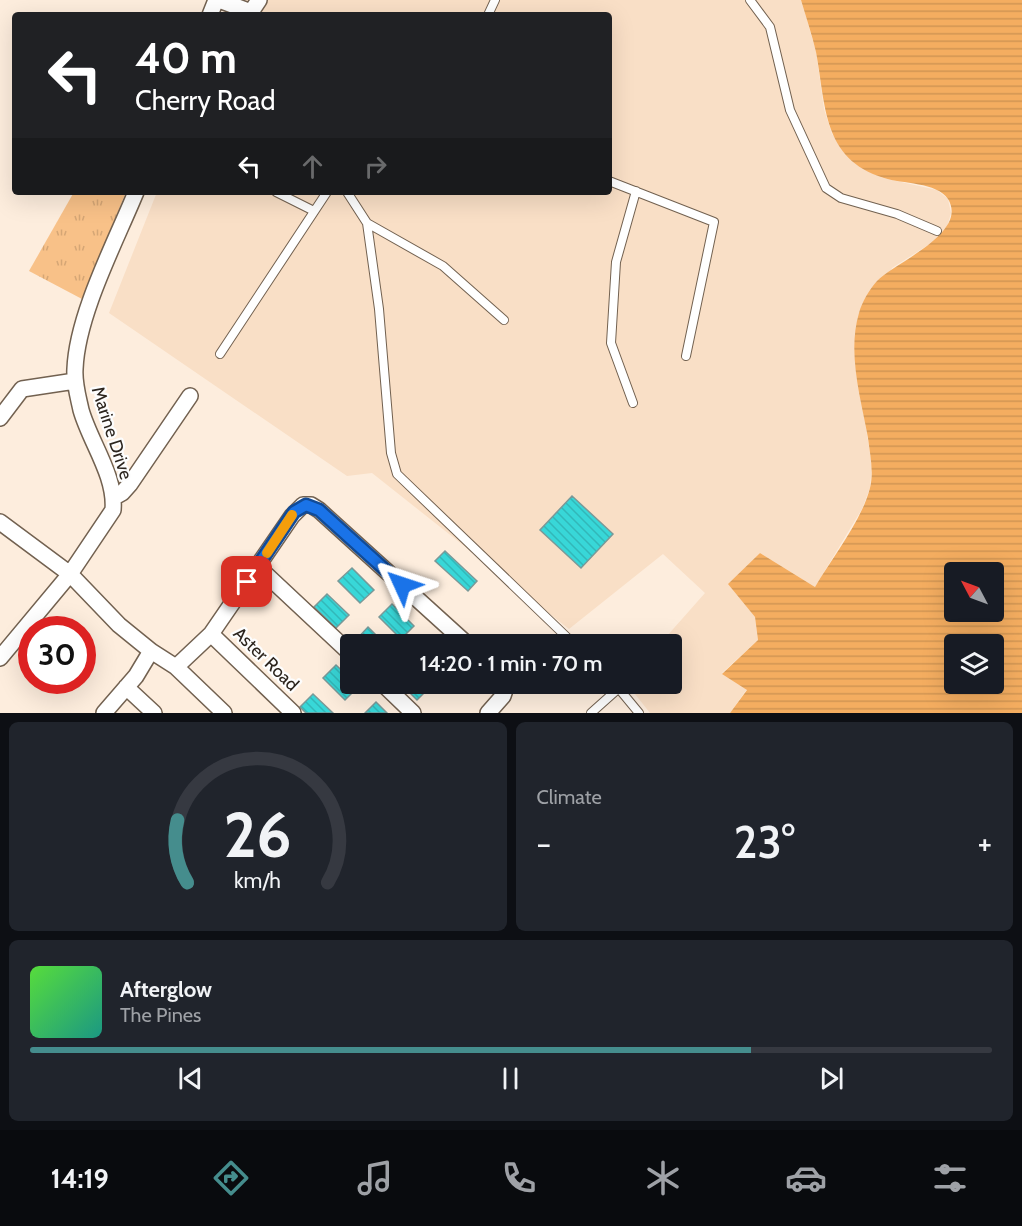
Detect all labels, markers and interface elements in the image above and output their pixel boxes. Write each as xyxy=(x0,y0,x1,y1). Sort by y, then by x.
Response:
text: 40 m xyxy=(135,32,237,84)
icon: left xyxy=(36,36,114,114)
text: Cherry Road xyxy=(135,84,275,117)
icon: left xyxy=(233,150,266,183)
icon: ahead xyxy=(296,150,329,183)
icon: right xyxy=(359,150,392,183)
street label: Marine Drive xyxy=(87,384,137,482)
position arrow xyxy=(370,553,434,617)
pin xyxy=(221,556,272,607)
north arrow xyxy=(944,562,1004,622)
map controls xyxy=(944,562,1004,694)
icon: arrive xyxy=(230,565,263,598)
speed limit sign: 30 xyxy=(18,616,96,694)
street label: Aster Road xyxy=(229,622,303,696)
button: layers xyxy=(944,634,1004,694)
text: 14:20 · 1 min · 70 m xyxy=(420,650,602,677)
text: Climate xyxy=(537,785,602,809)
text: 26 xyxy=(224,797,292,873)
text: 23° xyxy=(734,815,795,869)
text: − xyxy=(537,823,551,863)
text: + xyxy=(977,823,992,863)
text: km/h xyxy=(234,868,281,894)
text: Afterglow xyxy=(120,976,212,1003)
text: The Pines xyxy=(120,1003,201,1027)
icon: previous xyxy=(174,1062,207,1095)
icon: pause xyxy=(494,1062,527,1095)
icon: next xyxy=(815,1062,848,1095)
icon: directions xyxy=(210,1157,252,1199)
icon: music xyxy=(354,1157,396,1199)
icon: phone xyxy=(498,1157,540,1199)
icon: climate xyxy=(642,1157,684,1199)
icon: car xyxy=(785,1157,827,1199)
icon: filters xyxy=(929,1157,971,1199)
text: 14:19 xyxy=(51,1162,109,1195)

